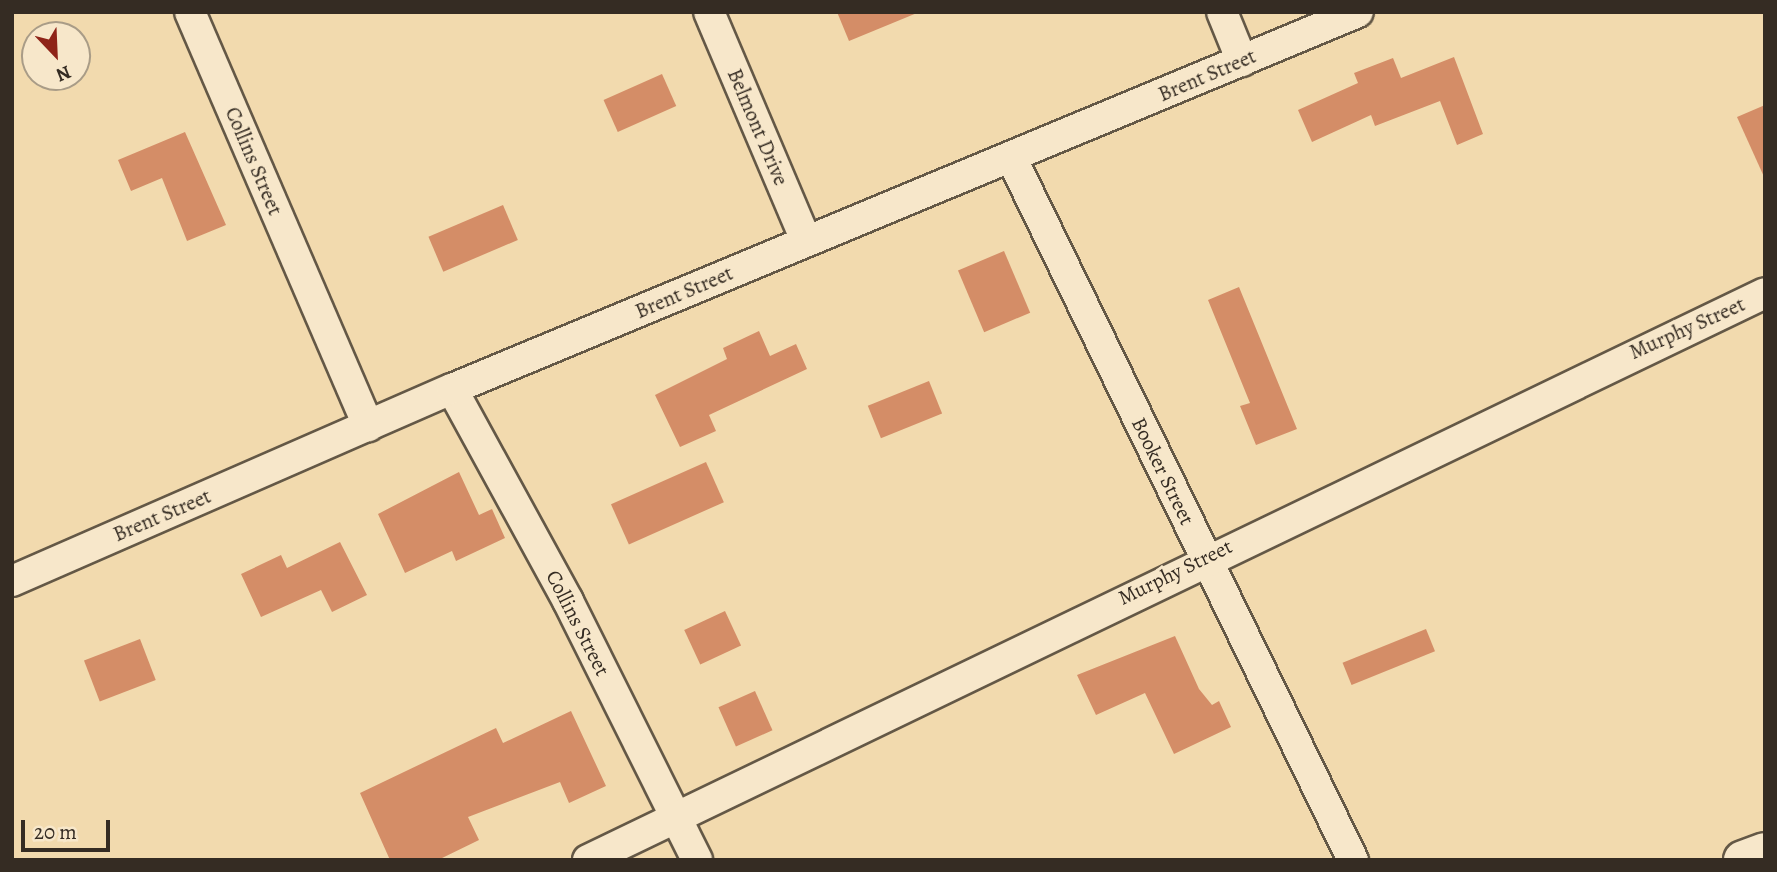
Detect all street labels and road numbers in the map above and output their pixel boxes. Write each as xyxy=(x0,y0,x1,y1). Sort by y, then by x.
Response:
street label: Brent Street xyxy=(1154,43,1260,107)
street label: Belmont Drive xyxy=(722,65,794,189)
street label: Collins Street xyxy=(220,103,288,219)
street label: Brent Street xyxy=(631,260,737,324)
street label: Murphy Street xyxy=(1625,291,1749,365)
street label: Booker Street xyxy=(1126,413,1200,529)
street label: Brent Street xyxy=(109,483,215,547)
street label: Murphy Street xyxy=(1114,534,1236,610)
street label: Collins Street xyxy=(541,566,615,680)

